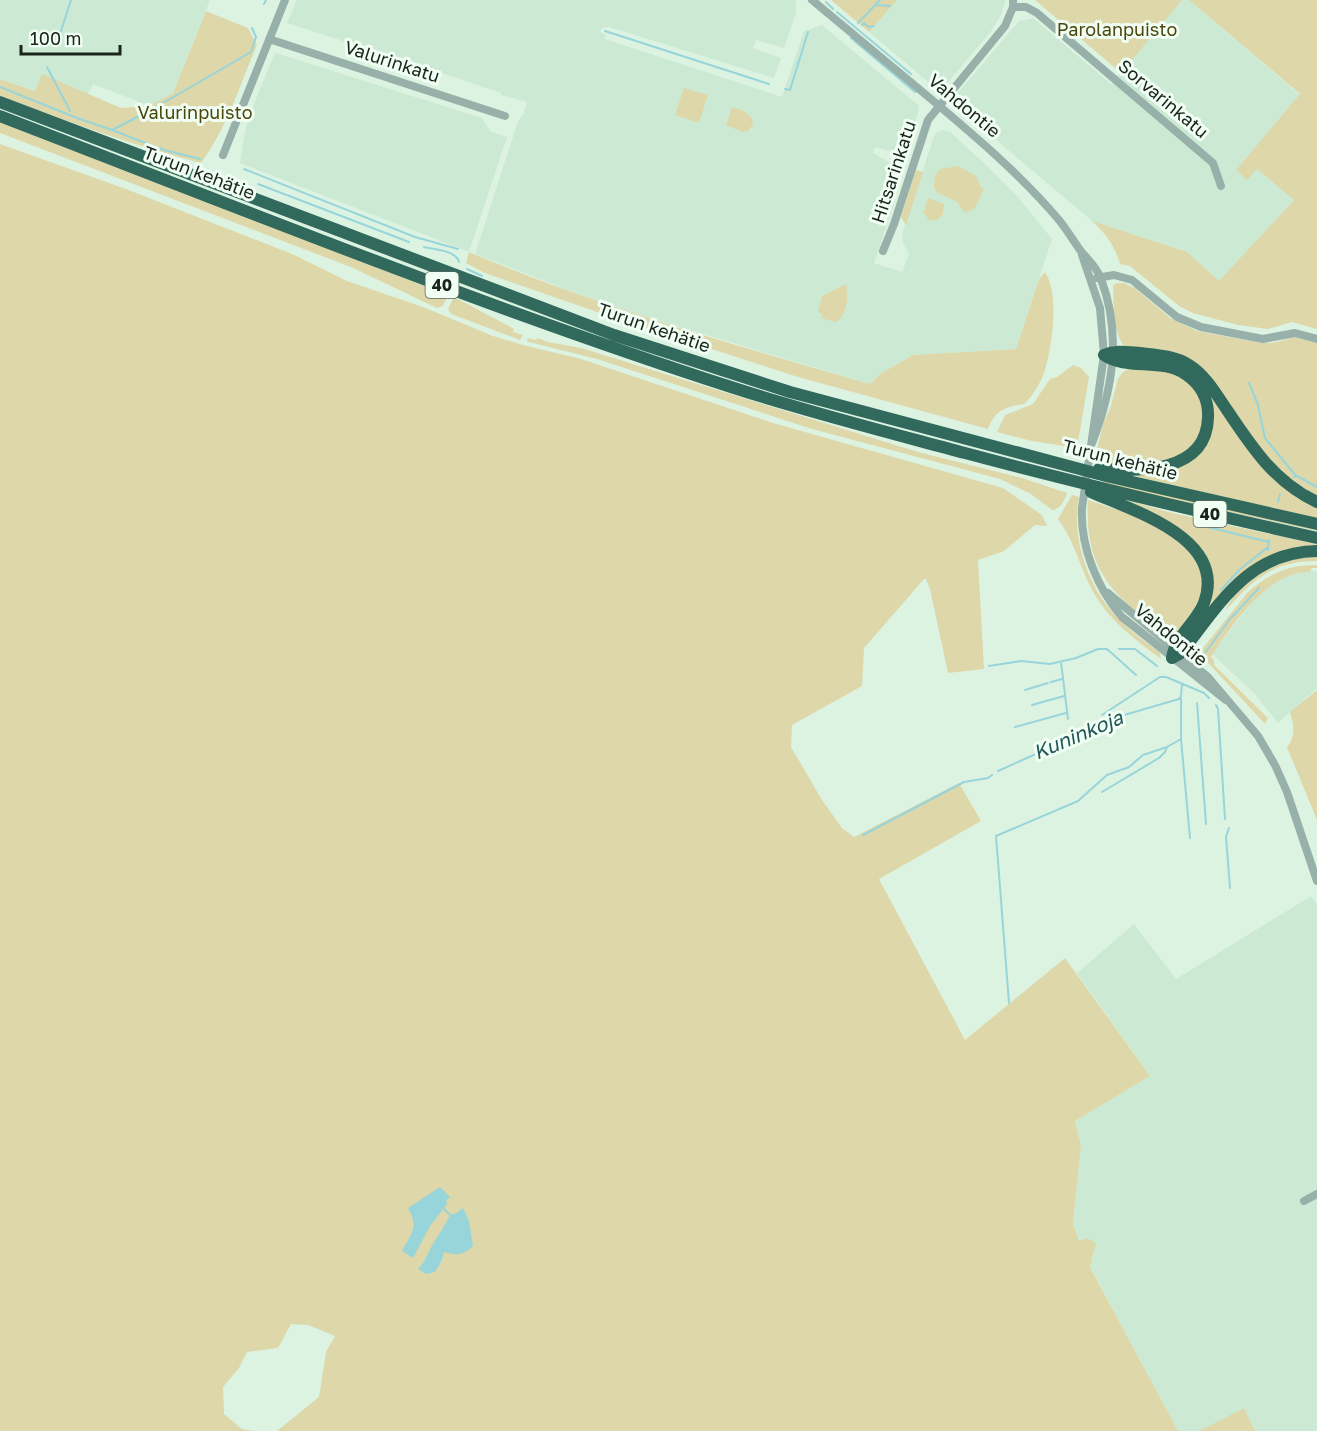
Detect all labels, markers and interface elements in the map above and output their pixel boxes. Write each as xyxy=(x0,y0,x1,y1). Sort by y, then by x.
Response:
scale bar xyxy=(21,18,120,56)
park label: Parolanpuisto xyxy=(1057,18,1177,40)
text: 100 m xyxy=(30,27,81,49)
street label: Valurinkatu xyxy=(342,35,443,87)
street label: Sorvarinkatu xyxy=(1114,54,1213,142)
street label: Vahdontie xyxy=(924,69,1005,142)
park label: Valurinpuisto xyxy=(137,101,253,123)
street label: Hitsarinkatu xyxy=(866,118,920,226)
street label: Turun kehätie xyxy=(140,141,258,203)
road number: 40 xyxy=(426,272,458,298)
street label: Turun kehätie xyxy=(595,297,714,357)
street label: Turun kehätie xyxy=(1060,434,1180,484)
road number: 40 xyxy=(1194,501,1226,527)
street label: Vahdontie xyxy=(1131,598,1213,670)
water label: Kuninkoja xyxy=(1029,704,1127,765)

